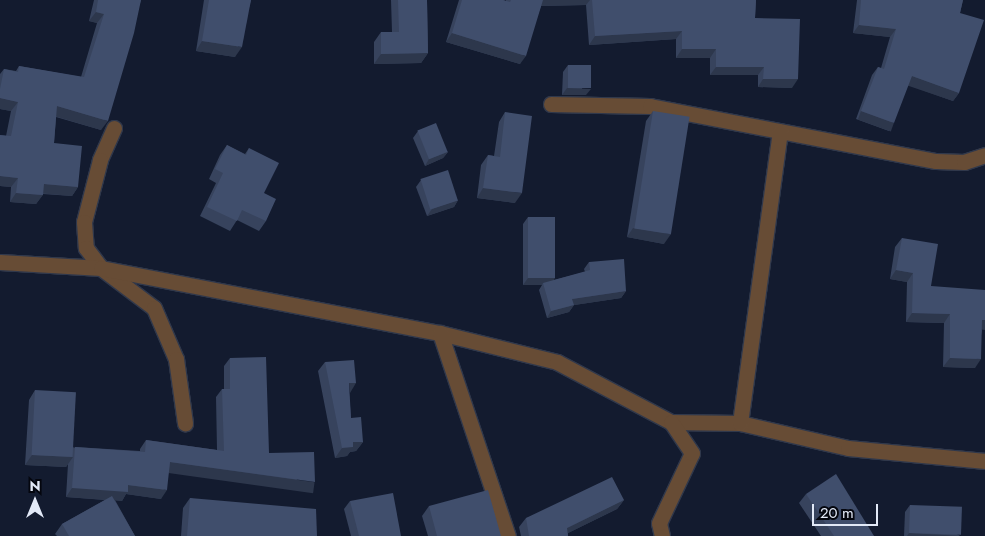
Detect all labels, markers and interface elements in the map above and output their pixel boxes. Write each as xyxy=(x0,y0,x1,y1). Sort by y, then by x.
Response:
north arrow xyxy=(10,476,60,526)
text: N xyxy=(29,476,41,496)
scale bar xyxy=(815,494,881,526)
text: 20 m xyxy=(820,502,854,524)

